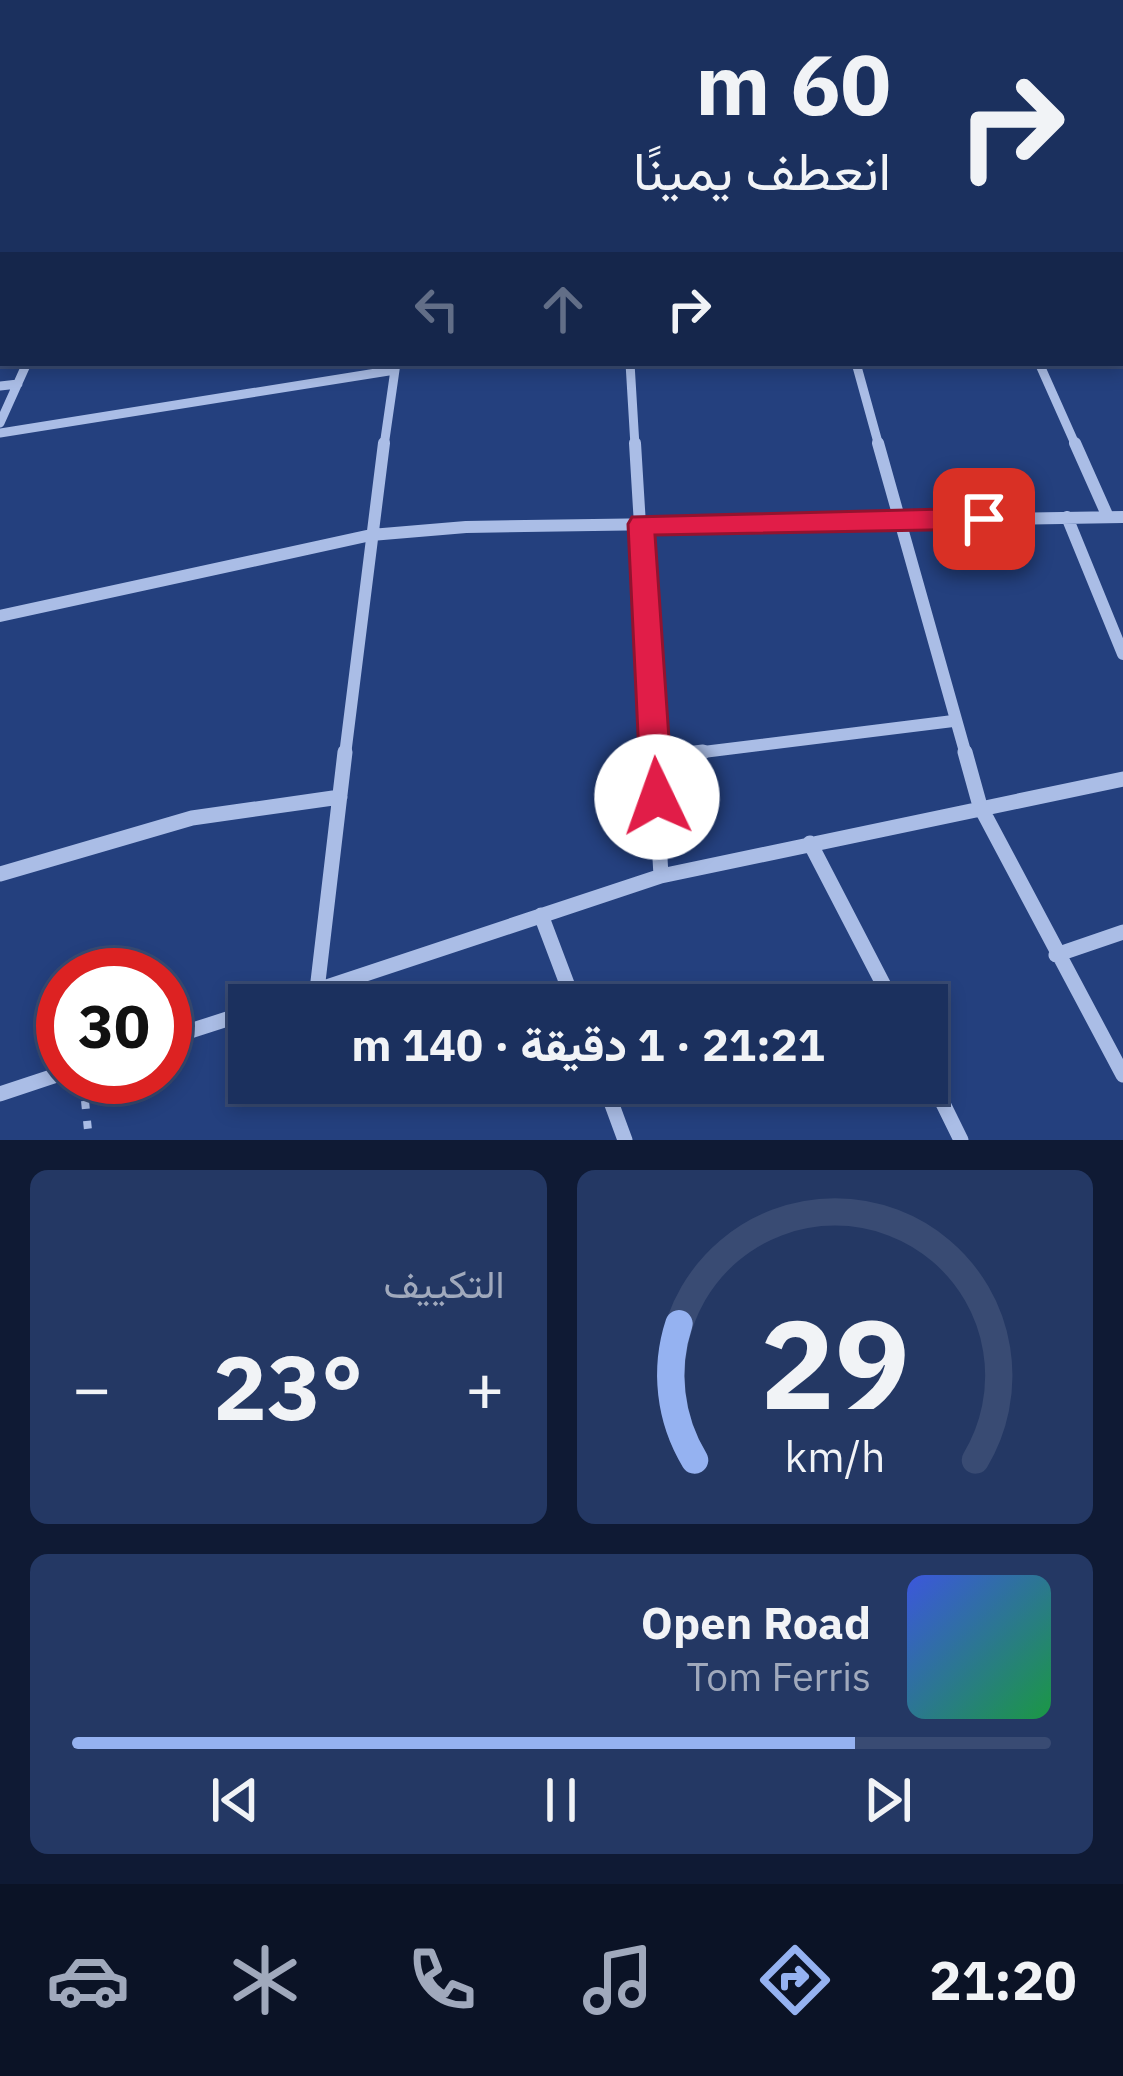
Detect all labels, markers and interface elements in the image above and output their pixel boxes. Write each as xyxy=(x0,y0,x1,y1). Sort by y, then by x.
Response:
text: 60 m xyxy=(695,29,891,138)
icon: right xyxy=(933,48,1089,204)
text: انعطف يمينًا xyxy=(633,135,891,205)
icon: left xyxy=(404,276,470,342)
icon: ahead xyxy=(530,276,596,342)
icon: right xyxy=(656,276,722,342)
pin xyxy=(933,468,1035,570)
icon: arrive xyxy=(951,486,1017,552)
position arrow xyxy=(594,734,720,860)
speed limit sign: 30 xyxy=(36,948,192,1104)
text: 21:21 · 1 دقيقة · 140 m xyxy=(351,1015,825,1073)
text: التكييف xyxy=(384,1258,505,1309)
text: 29 xyxy=(760,1281,910,1443)
text: 23° xyxy=(213,1328,363,1445)
text: − xyxy=(72,1344,112,1430)
text: + xyxy=(465,1344,505,1430)
text: km/h xyxy=(784,1428,885,1484)
text: Open Road xyxy=(641,1593,871,1651)
text: Tom Ferris xyxy=(687,1651,871,1702)
icon: previous xyxy=(202,1767,268,1833)
icon: pause xyxy=(528,1767,594,1833)
icon: next xyxy=(855,1767,921,1833)
icon: car xyxy=(46,1938,130,2022)
icon: climate xyxy=(223,1938,307,2022)
icon: phone xyxy=(400,1938,484,2022)
icon: music xyxy=(576,1938,660,2022)
icon: directions xyxy=(753,1938,837,2022)
text: 21:20 xyxy=(929,1945,1077,2015)

